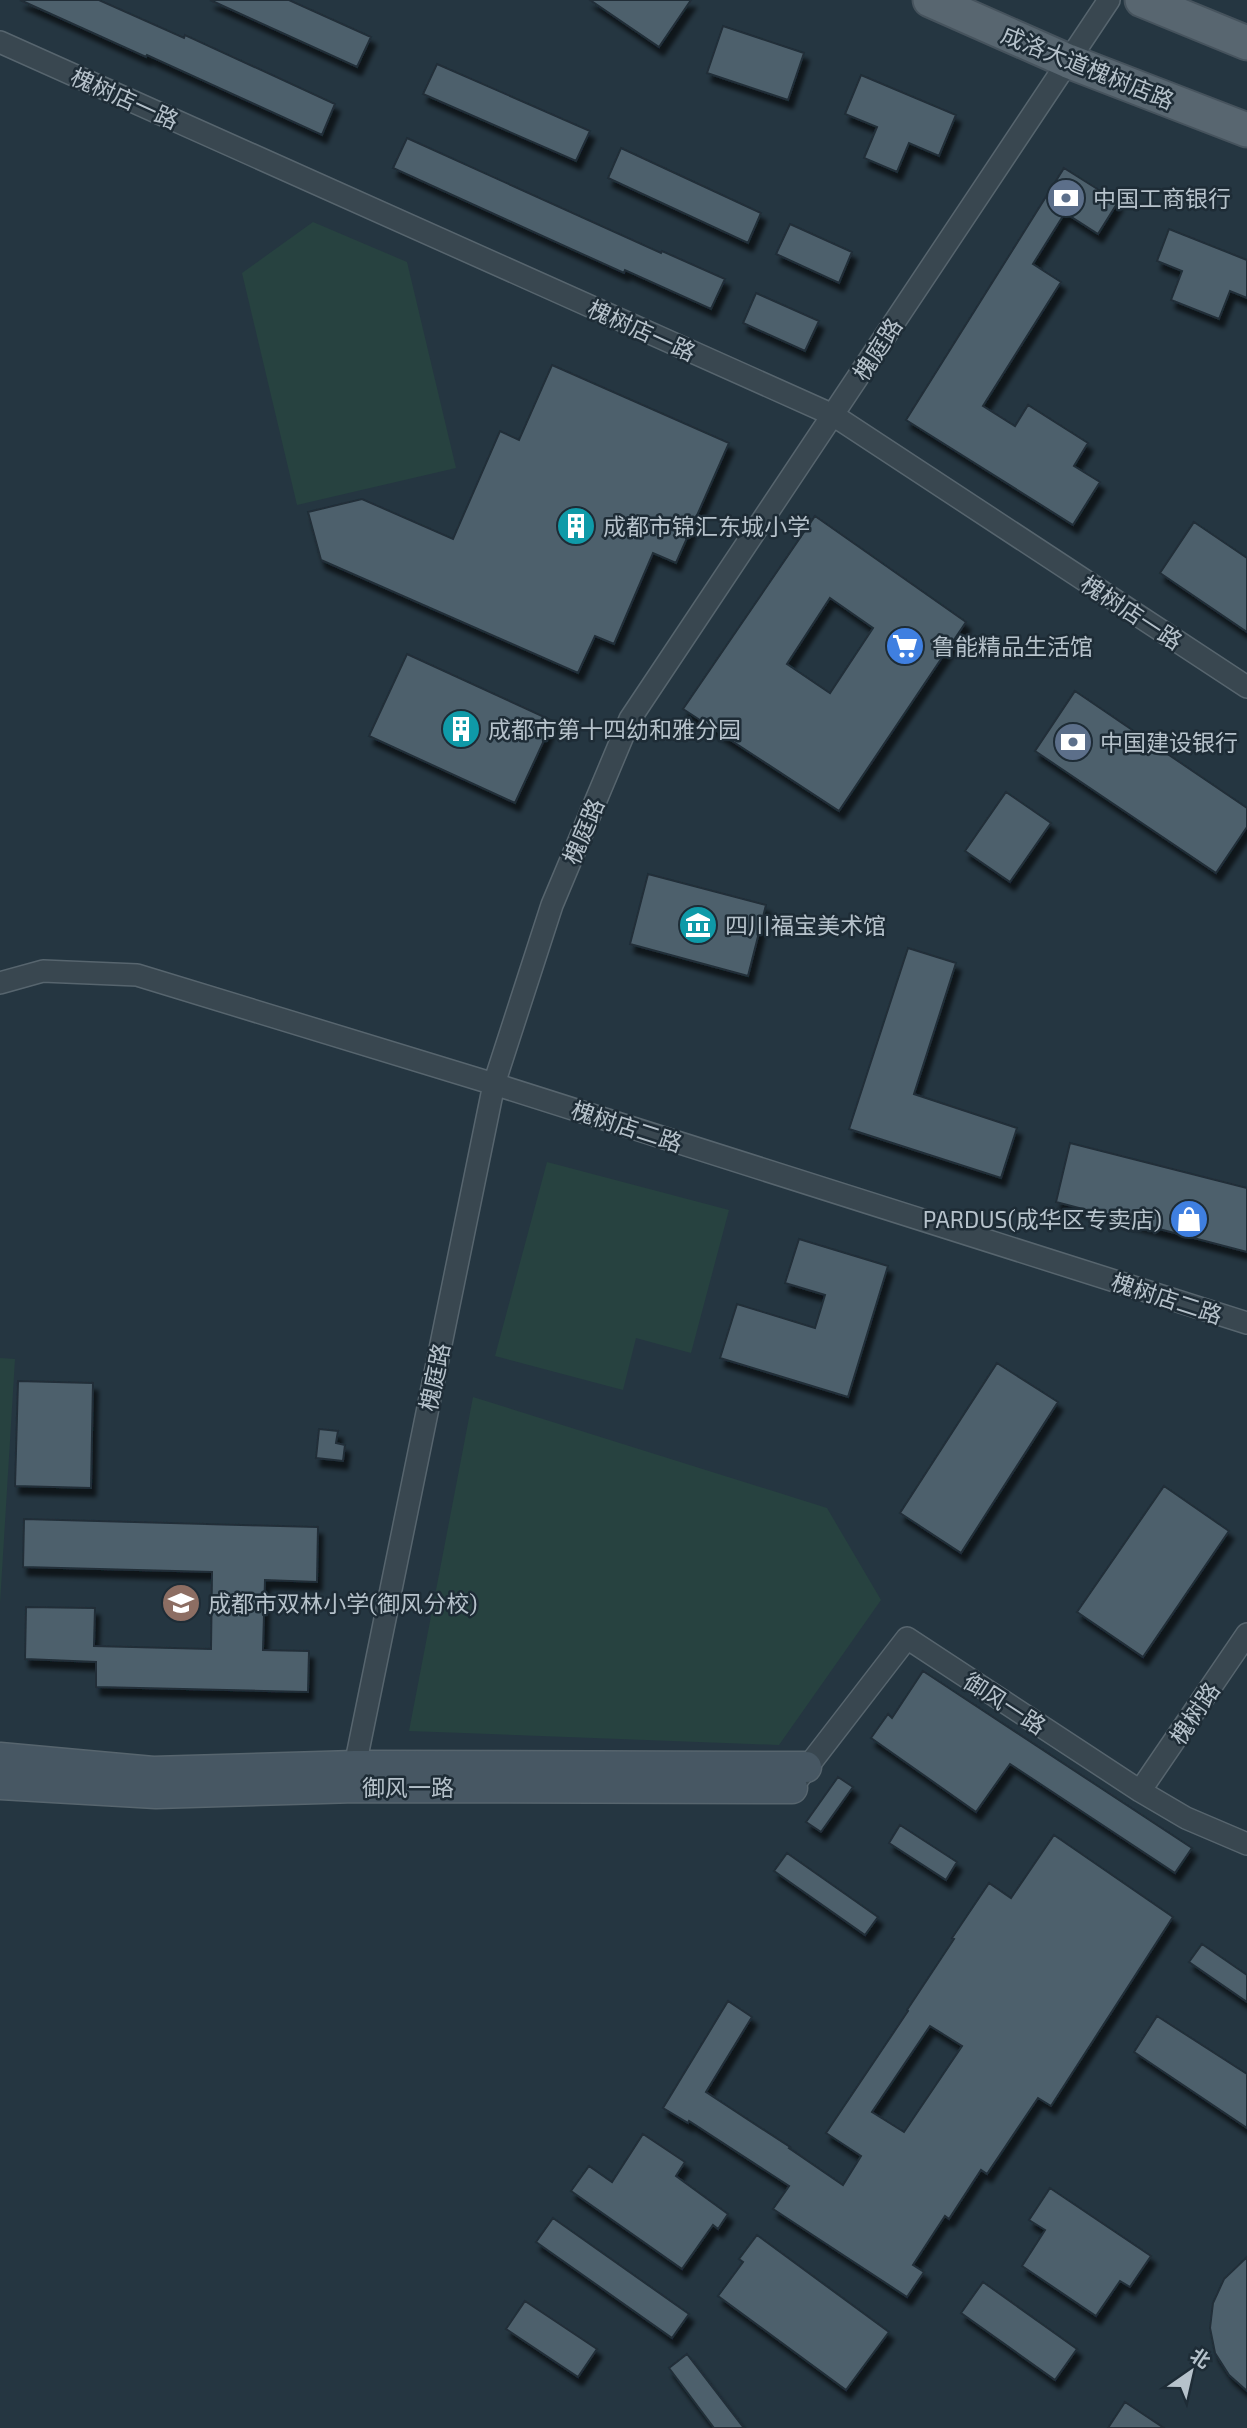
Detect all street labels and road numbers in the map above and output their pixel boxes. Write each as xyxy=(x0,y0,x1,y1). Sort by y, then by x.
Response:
street label: 成洛大道槐树店路 xyxy=(997,20,1179,114)
street label: 槐树店一路 xyxy=(67,62,183,134)
street label: 槐树店一路 xyxy=(584,294,700,366)
street label: 槐庭路 xyxy=(846,312,908,386)
street label: 槐树店一路 xyxy=(1076,569,1188,655)
street label: 槐庭路 xyxy=(557,794,609,868)
street label: 槐树店二路 xyxy=(568,1095,686,1157)
street label: 槐树店二路 xyxy=(1108,1267,1226,1329)
street label: 槐庭路 xyxy=(413,1340,455,1414)
street label: 御风一路 xyxy=(959,1666,1051,1740)
street label: 槐树路 xyxy=(1163,1677,1225,1749)
street label: 御风一路 xyxy=(362,1773,454,1801)

